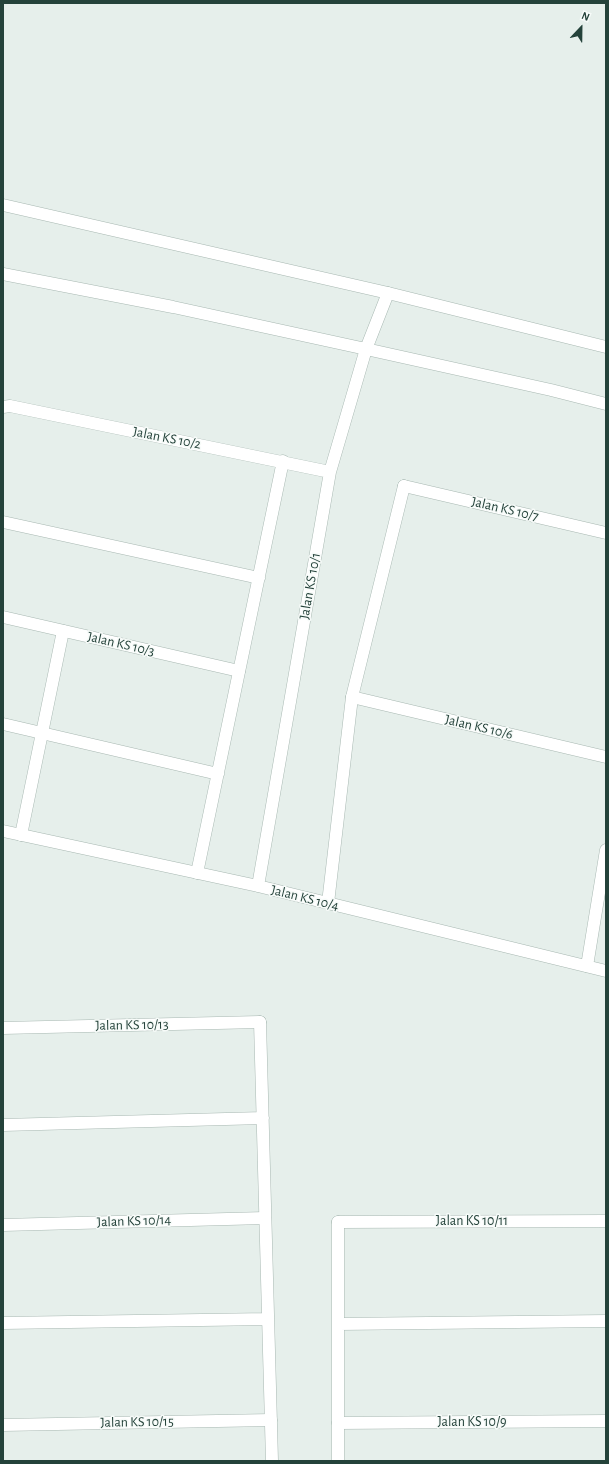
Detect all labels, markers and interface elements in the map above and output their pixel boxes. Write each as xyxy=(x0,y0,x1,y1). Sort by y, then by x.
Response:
north arrow xyxy=(561,8,601,48)
text: N xyxy=(580,10,591,23)
street label: Jalan KS 10/2 xyxy=(132,423,202,453)
street label: Jalan KS 10/7 xyxy=(470,493,540,525)
street label: Jalan KS 10/1 xyxy=(296,551,324,621)
street label: Jalan KS 10/3 xyxy=(86,628,156,660)
street label: Jalan KS 10/6 xyxy=(443,711,515,743)
street label: Jalan KS 10/4 xyxy=(269,881,341,915)
street label: Jalan KS 10/13 xyxy=(95,1016,169,1034)
street label: Jalan KS 10/14 xyxy=(97,1211,171,1231)
street label: Jalan KS 10/11 xyxy=(436,1213,508,1229)
street label: Jalan KS 10/15 xyxy=(100,1413,174,1431)
street label: Jalan KS 10/9 xyxy=(437,1414,507,1430)

